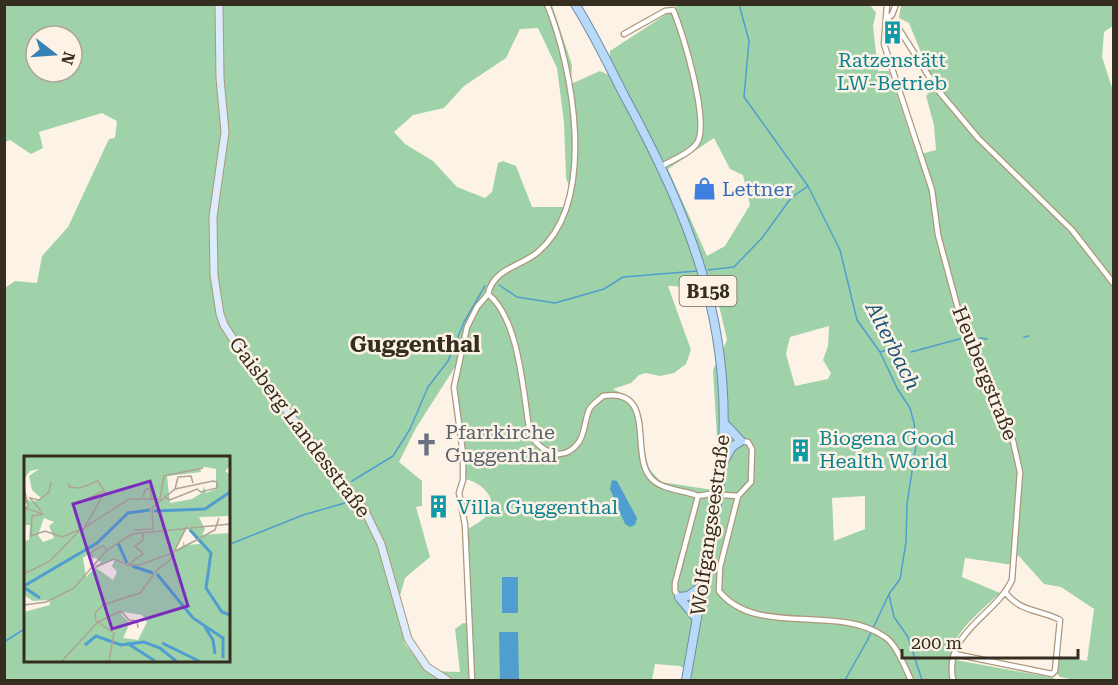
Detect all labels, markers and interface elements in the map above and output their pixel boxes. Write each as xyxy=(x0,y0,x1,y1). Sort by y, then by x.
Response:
building icon: Ratzenstätt LW-Betrieb xyxy=(879,20,905,46)
north arrow xyxy=(24,24,84,84)
place label: Ratzenstätt LW-Betrieb xyxy=(837,48,947,95)
text: N xyxy=(57,50,79,67)
shop icon: Lettner xyxy=(691,176,717,202)
place label: Lettner xyxy=(722,177,793,201)
road number: B158 xyxy=(680,276,736,306)
water label: Alterbach xyxy=(860,296,925,394)
street label: Heubergstraße xyxy=(947,303,1023,443)
street label: Gaisberg Landesstraße xyxy=(224,332,376,522)
district label: Guggenthal xyxy=(350,332,480,357)
place label: Pfarrkirche Guggenthal xyxy=(445,420,557,467)
place label: Biogena Good Health World xyxy=(819,426,955,473)
church icon: Pfarrkirche Guggenthal xyxy=(414,431,440,457)
street label: Wolfgangseestraße xyxy=(685,433,735,617)
building icon: Biogena Good Health World xyxy=(788,437,814,463)
inset map xyxy=(24,456,230,661)
building icon: Villa Guggenthal xyxy=(426,494,452,520)
place label: Villa Guggenthal xyxy=(457,495,618,519)
scale bar xyxy=(902,622,1078,660)
text: 200 m xyxy=(911,632,962,653)

